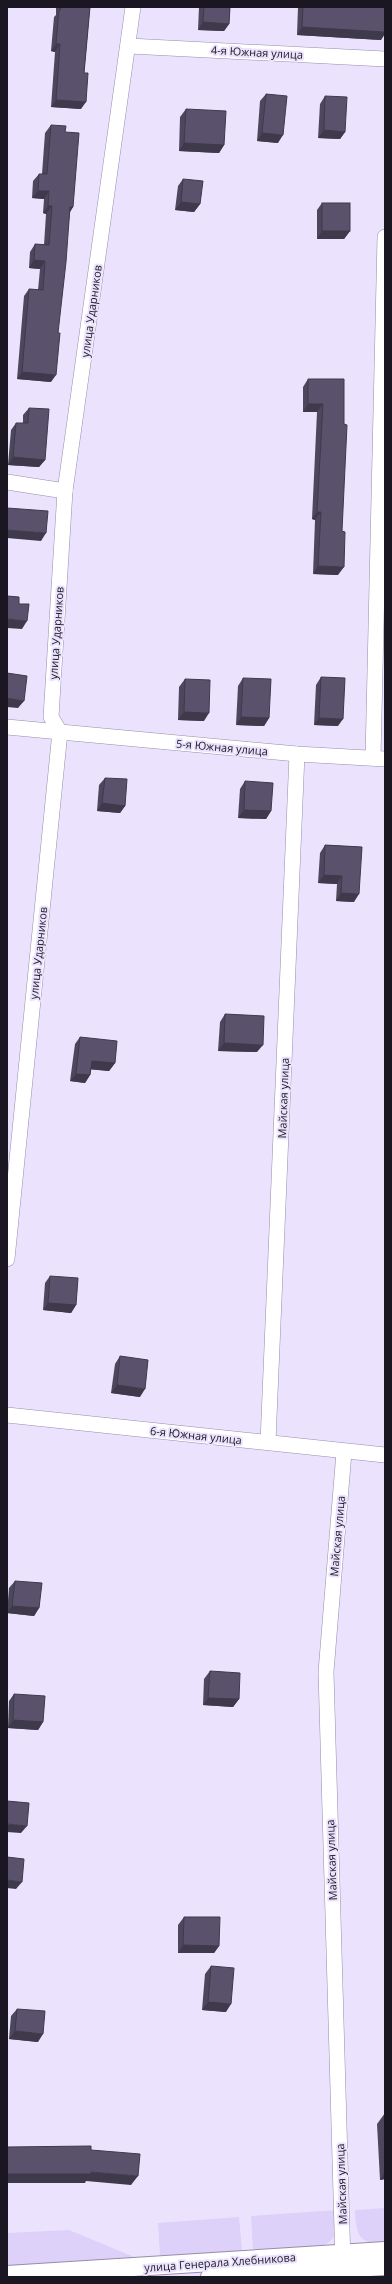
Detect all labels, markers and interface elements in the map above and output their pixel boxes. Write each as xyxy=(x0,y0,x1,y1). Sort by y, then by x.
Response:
street label: 4-я Южная улица xyxy=(211,42,303,62)
street label: улица Ударников xyxy=(77,264,105,358)
street label: улица Ударников xyxy=(45,586,67,680)
street label: 5-я Южная улица xyxy=(175,736,269,758)
street label: улица Ударников xyxy=(26,906,50,1000)
street label: Майская улица xyxy=(274,1057,292,1139)
street label: 6-я Южная улица xyxy=(149,1423,243,1447)
street label: Майская улица xyxy=(326,1495,348,1577)
street label: Майская улица xyxy=(322,1819,340,1901)
street label: Майская улица xyxy=(332,2143,350,2225)
street label: улица Генерала Хлебникова xyxy=(144,2249,296,2275)

